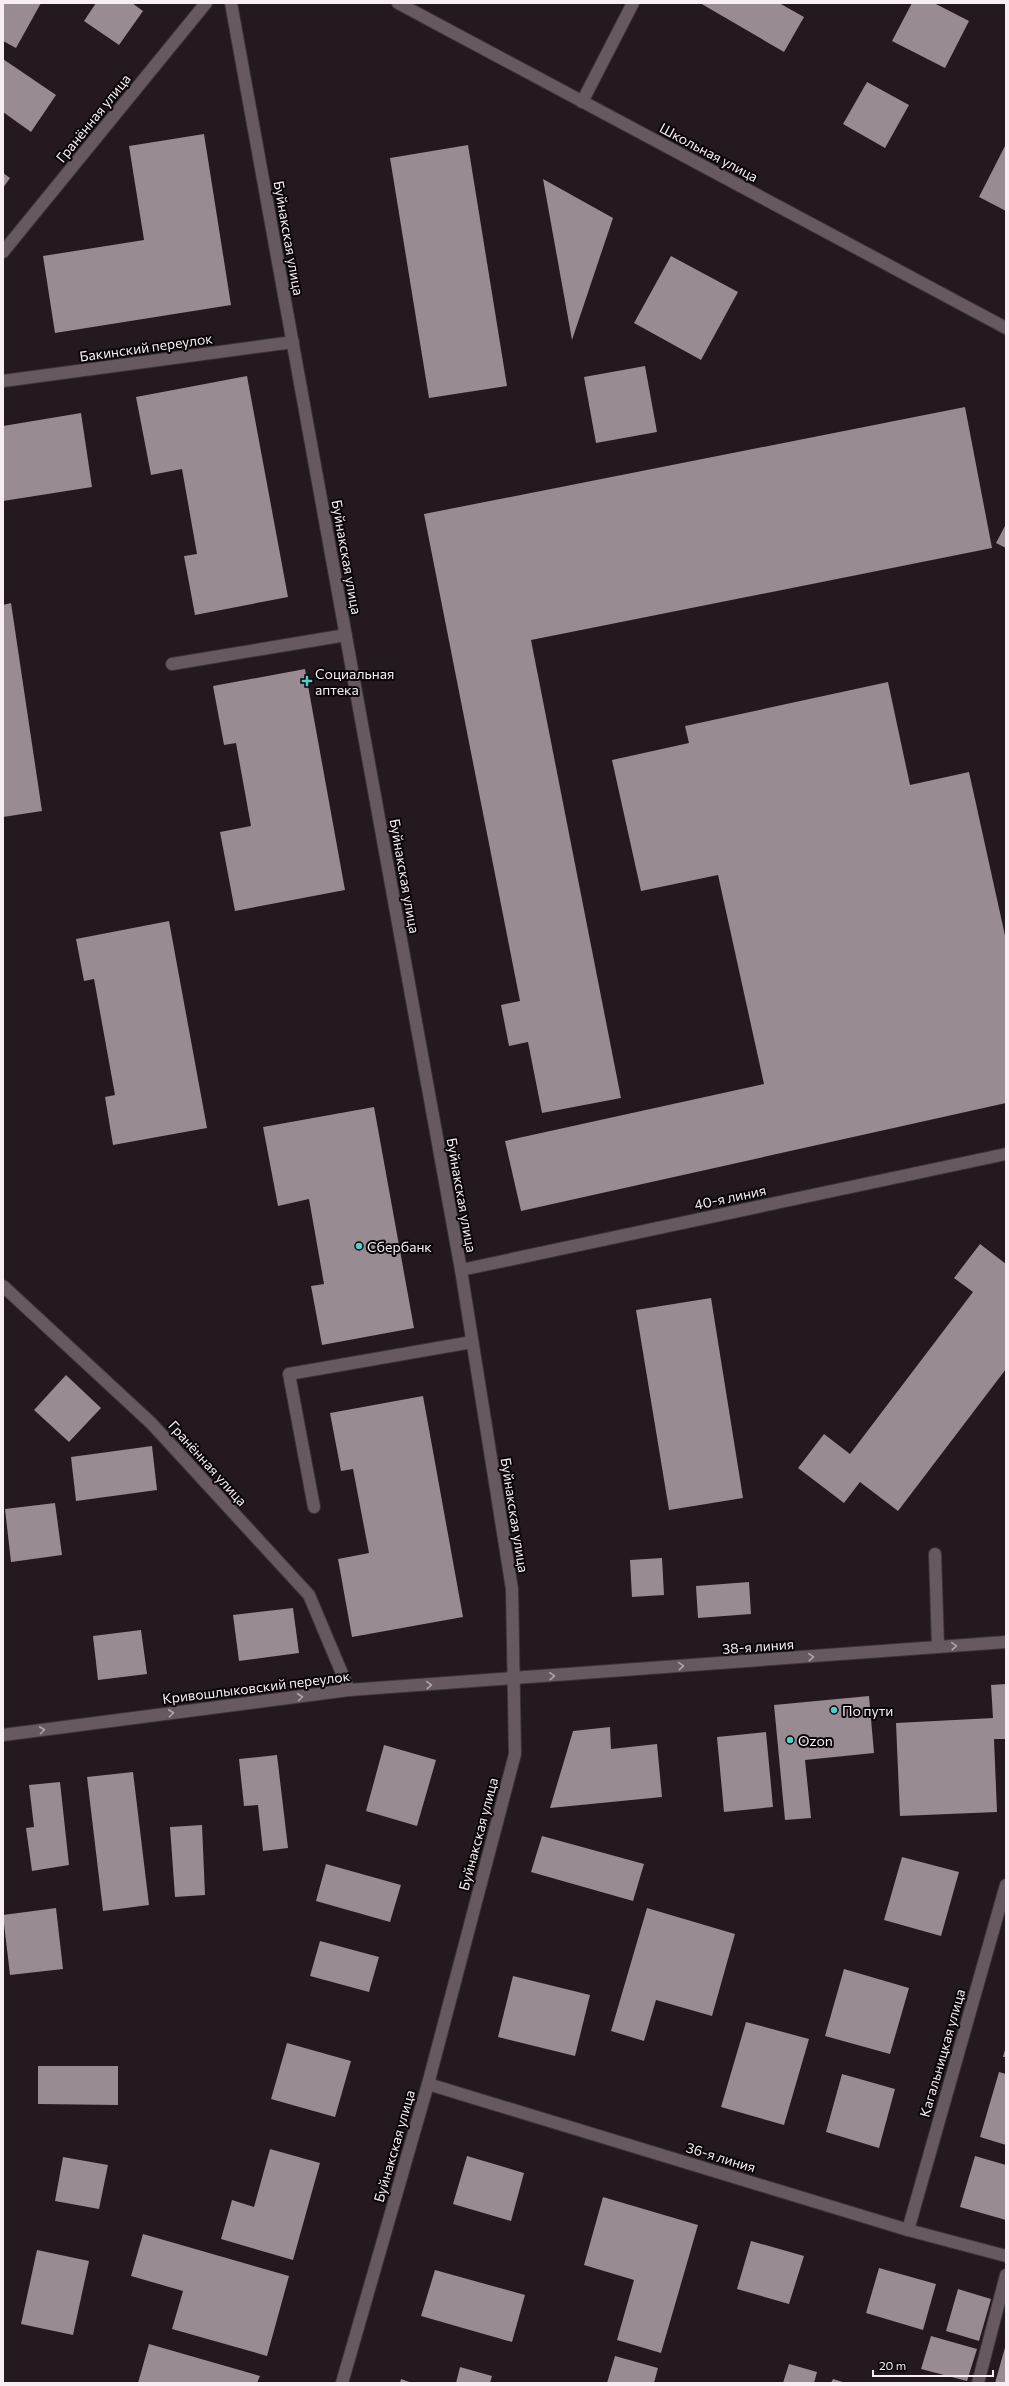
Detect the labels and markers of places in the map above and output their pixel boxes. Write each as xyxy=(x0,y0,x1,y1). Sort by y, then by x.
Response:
place label: Социальная аптека xyxy=(315,665,394,698)
marker: Социальная аптека xyxy=(302,676,312,686)
place label: Сбербанк xyxy=(367,1238,432,1255)
marker: Сбербанк xyxy=(354,1241,364,1251)
place label: По пути xyxy=(842,1702,893,1719)
marker: По пути xyxy=(829,1705,839,1715)
place label: Ozon xyxy=(798,1732,833,1749)
marker: Ozon xyxy=(785,1735,795,1745)

